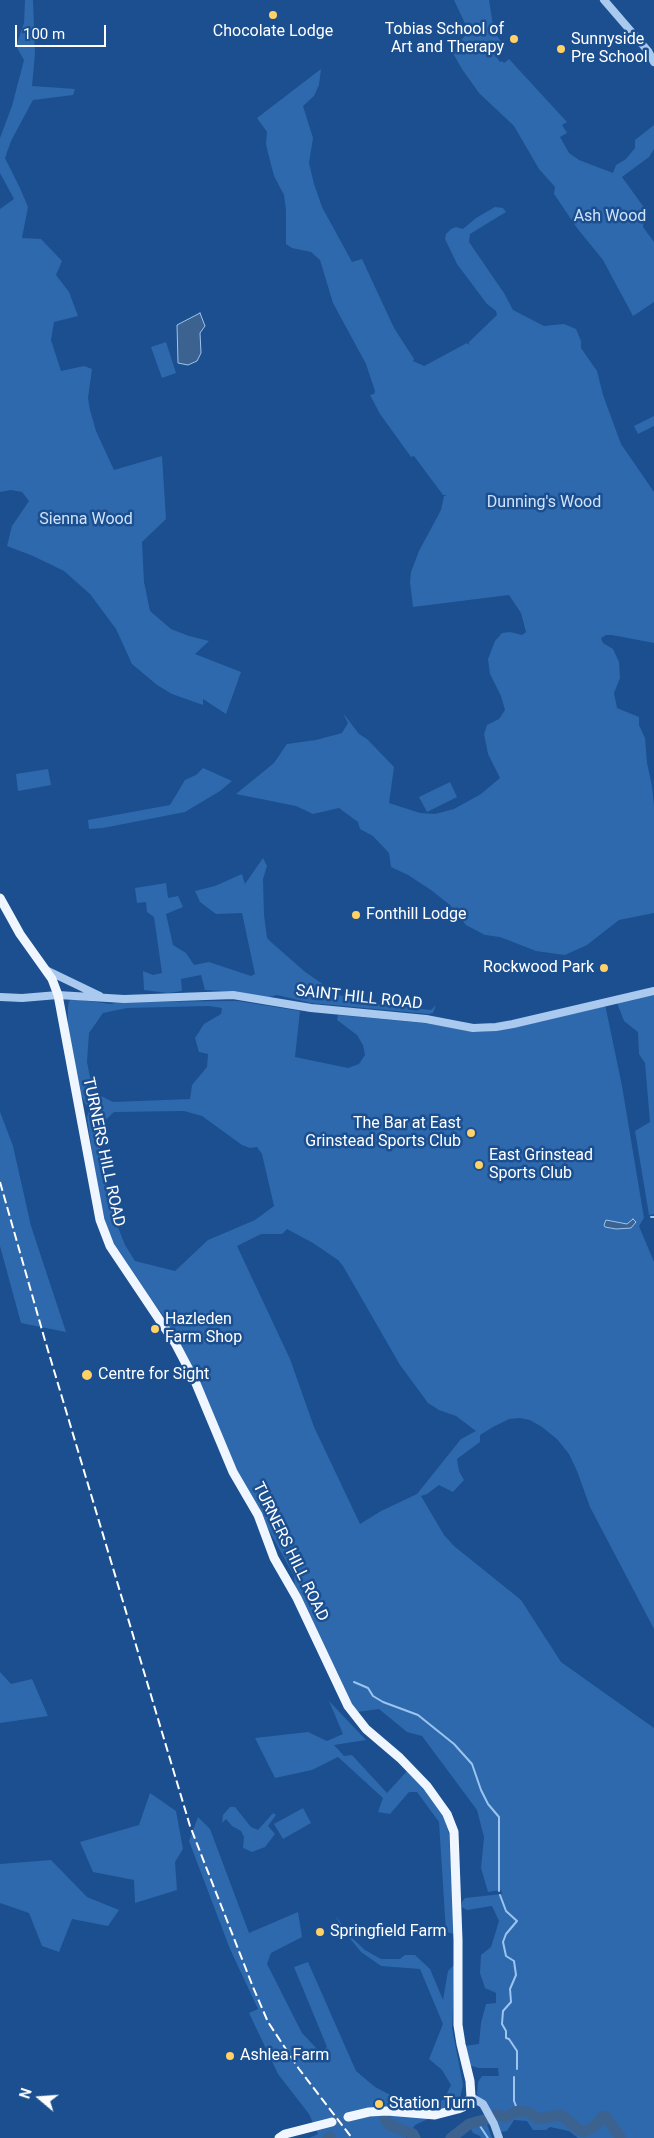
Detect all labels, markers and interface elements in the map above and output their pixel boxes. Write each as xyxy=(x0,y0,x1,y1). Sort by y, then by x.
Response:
marker: Chocolate Lodge xyxy=(267,9,279,21)
scale bar xyxy=(18,15,109,47)
place label: Tobias School of Art and Therapy xyxy=(385,20,504,58)
place label: Chocolate Lodge xyxy=(213,22,333,42)
text: 100 m xyxy=(23,25,65,43)
place label: Sunnyside Pre School xyxy=(571,30,648,68)
marker: Tobias School of Art and Therapy xyxy=(508,33,520,45)
marker: Sunnyside Pre School xyxy=(555,43,567,55)
park label: Ash Wood xyxy=(574,207,646,227)
park label: Dunning's Wood xyxy=(487,493,601,513)
park label: Sienna Wood xyxy=(39,510,133,530)
place label: Fonthill Lodge xyxy=(366,905,467,925)
marker: Fonthill Lodge xyxy=(350,909,362,921)
place label: Rockwood Park xyxy=(483,958,594,978)
marker: Rockwood Park xyxy=(598,962,610,974)
street label: SAINT HILL ROAD xyxy=(295,982,423,1014)
street label: TURNERS HILL ROAD xyxy=(78,1076,128,1228)
place label: The Bar at East Grinstead Sports Club xyxy=(305,1114,461,1152)
marker: The Bar at East Grinstead Sports Club xyxy=(465,1127,477,1139)
place label: East Grinstead Sports Club xyxy=(489,1146,593,1184)
marker: East Grinstead Sports Club xyxy=(473,1159,485,1171)
place label: Hazleden Farm Shop xyxy=(165,1310,242,1348)
marker: Hazleden Farm Shop xyxy=(149,1323,161,1335)
place label: Centre for Sight xyxy=(98,1365,209,1385)
marker: Centre for Sight xyxy=(80,1368,94,1382)
street label: TURNERS HILL ROAD xyxy=(248,1479,332,1625)
place label: Springfield Farm xyxy=(330,1922,447,1942)
marker: Springfield Farm xyxy=(314,1926,326,1938)
place label: Ashlea Farm xyxy=(240,2046,329,2066)
marker: Ashlea Farm xyxy=(224,2050,236,2062)
north arrow xyxy=(15,2073,65,2123)
text: N xyxy=(17,2086,35,2101)
place label: Station Turn xyxy=(389,2094,475,2114)
marker: Station Turn xyxy=(373,2098,385,2110)

